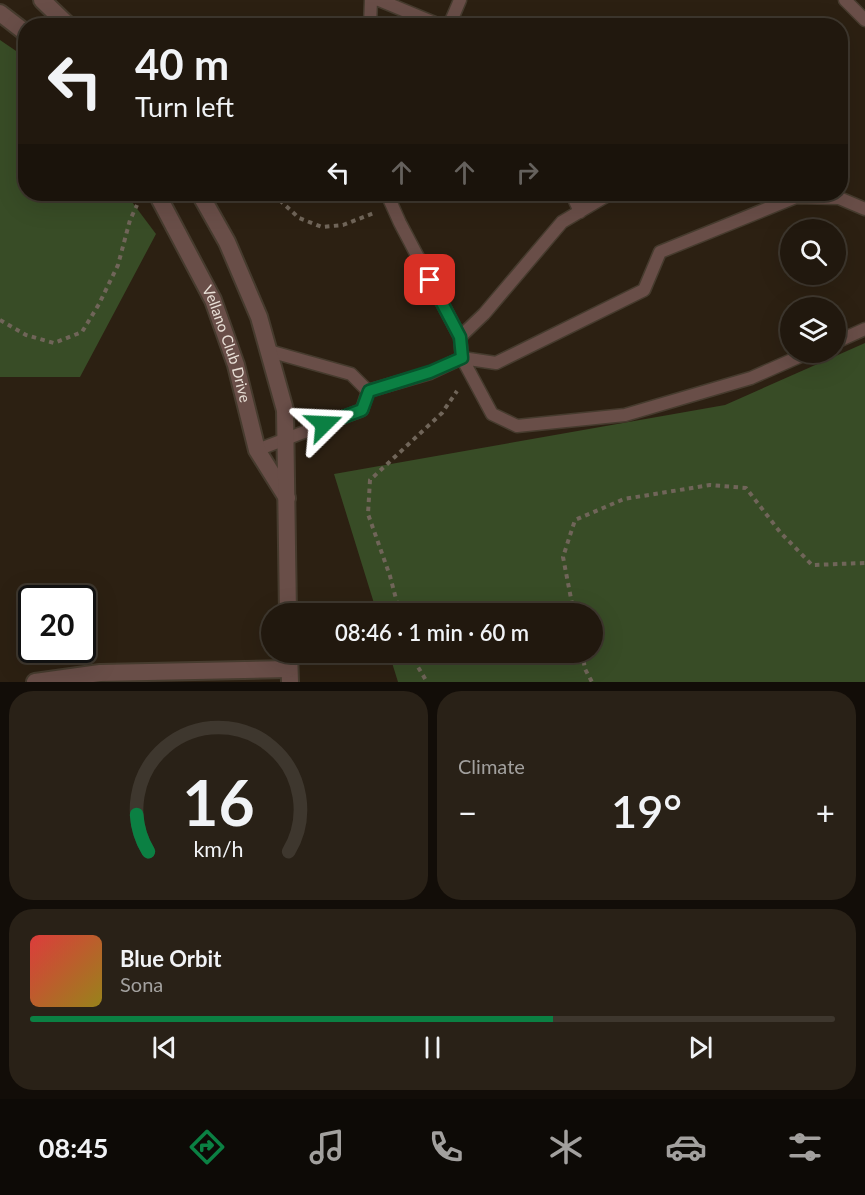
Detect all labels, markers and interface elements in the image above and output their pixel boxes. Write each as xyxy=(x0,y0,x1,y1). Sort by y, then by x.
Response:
text: 40 m xyxy=(135,39,229,89)
icon: left xyxy=(36,42,114,120)
text: Turn left xyxy=(135,90,234,123)
icon: left xyxy=(322,156,355,189)
icon: ahead xyxy=(385,156,418,189)
icon: ahead xyxy=(448,156,481,189)
icon: right xyxy=(511,156,544,189)
map controls xyxy=(780,219,846,363)
button: search xyxy=(780,219,846,285)
pin xyxy=(404,254,455,305)
icon: arrive xyxy=(413,263,446,296)
street label: Vellano Club Drive xyxy=(199,282,255,404)
button: layers xyxy=(780,297,846,363)
position arrow xyxy=(292,392,356,456)
speed limit sign: 20 xyxy=(18,585,96,663)
text: 08:46 · 1 min · 60 m xyxy=(335,619,529,646)
text: Climate xyxy=(458,754,525,778)
text: 16 xyxy=(182,764,255,839)
text: 19° xyxy=(611,784,682,838)
text: − xyxy=(458,792,477,832)
text: + xyxy=(816,792,835,832)
text: km/h xyxy=(193,837,244,863)
text: Blue Orbit xyxy=(120,945,221,972)
text: Sona xyxy=(120,972,163,996)
icon: previous xyxy=(148,1031,181,1064)
icon: pause xyxy=(416,1031,449,1064)
icon: next xyxy=(684,1031,717,1064)
icon: directions xyxy=(186,1126,228,1168)
icon: music xyxy=(306,1126,348,1168)
icon: phone xyxy=(425,1126,467,1168)
icon: climate xyxy=(545,1126,587,1168)
icon: car xyxy=(665,1126,707,1168)
icon: filters xyxy=(784,1126,826,1168)
text: 08:45 xyxy=(39,1131,108,1164)

